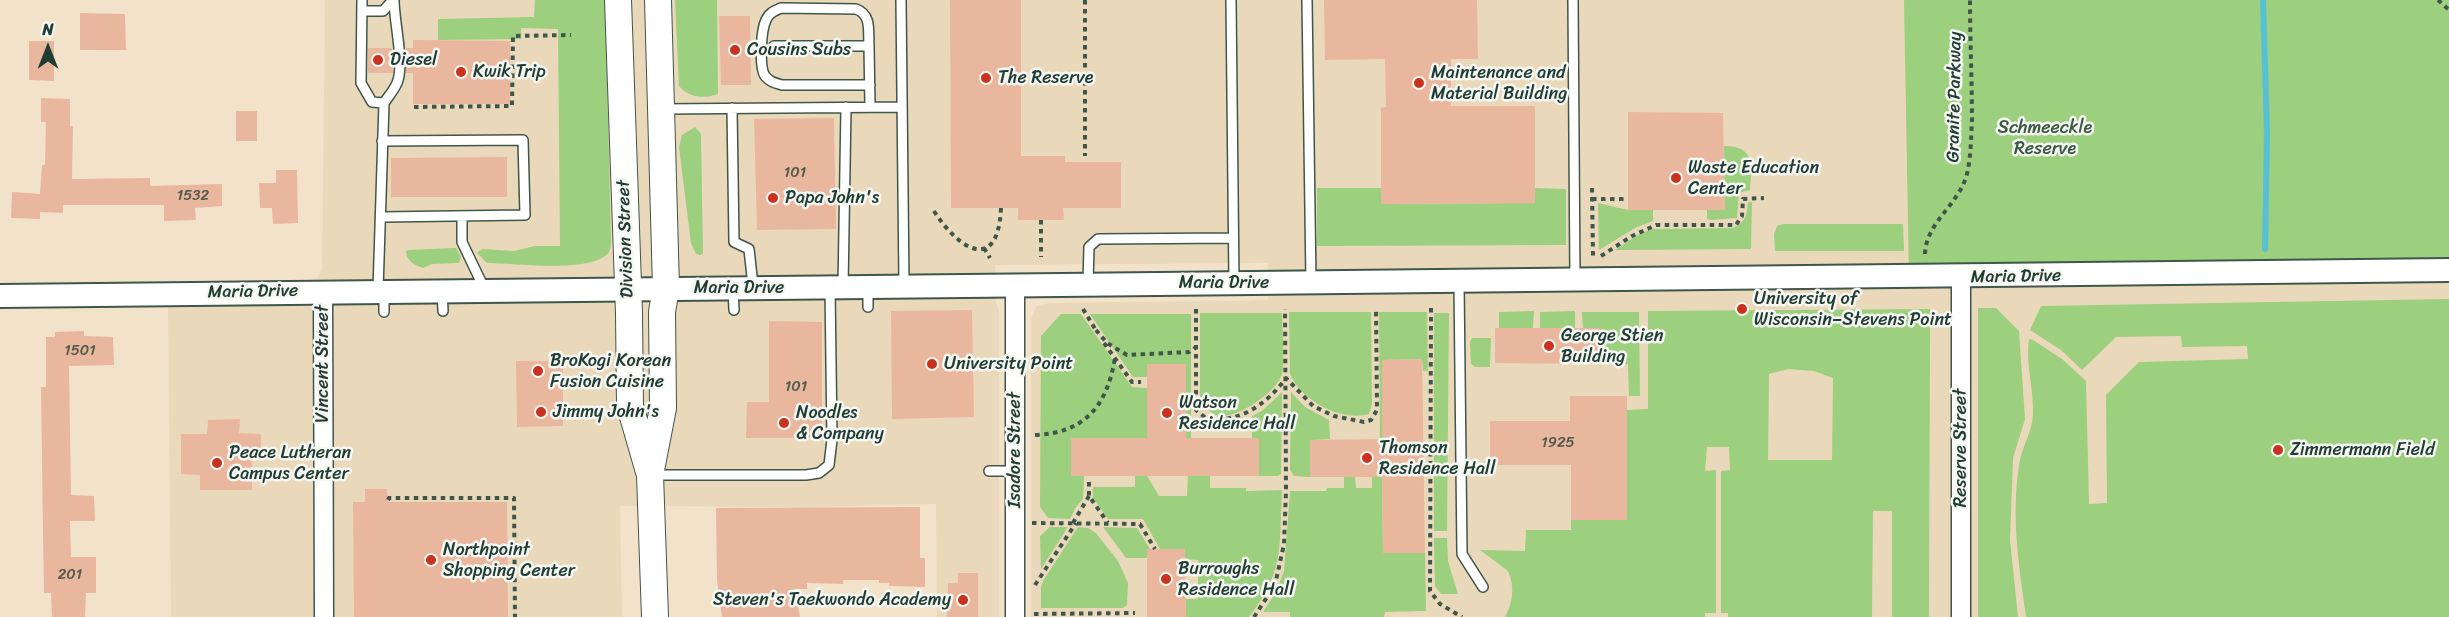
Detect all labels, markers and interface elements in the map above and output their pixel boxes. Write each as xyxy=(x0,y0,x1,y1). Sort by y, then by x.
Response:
text: N xyxy=(42,15,54,44)
north arrow xyxy=(18,18,78,78)
street label: Granite Parkway xyxy=(1943,32,1967,162)
place label: Cousins Subs xyxy=(747,39,851,61)
marker: Cousins Subs xyxy=(728,43,742,57)
place label: Diesel xyxy=(390,49,437,71)
marker: Diesel xyxy=(371,53,385,67)
place label: Kwik Trip xyxy=(473,61,546,83)
place label: Maintenance and Material Building xyxy=(1431,62,1567,104)
marker: Kwik Trip xyxy=(454,65,468,79)
place label: The Reserve xyxy=(998,67,1094,89)
marker: The Reserve xyxy=(979,71,993,85)
marker: Maintenance and Material Building xyxy=(1412,76,1426,90)
park label: Schmeeckle Reserve xyxy=(1998,117,2092,160)
place label: Waste Education Center xyxy=(1688,157,1819,200)
house number: 101 xyxy=(784,164,806,182)
marker: Waste Education Center xyxy=(1669,171,1683,185)
street label: Division Street xyxy=(613,180,639,298)
house number: 1532 xyxy=(177,187,209,205)
place label: Papa John's xyxy=(785,187,879,209)
marker: Papa John's xyxy=(766,191,780,205)
street label: Maria Drive xyxy=(1971,265,2061,289)
street label: Maria Drive xyxy=(1179,272,1269,294)
street label: Maria Drive xyxy=(694,277,784,299)
street label: Maria Drive xyxy=(208,280,298,304)
place label: University of Wisconsin–Stevens Point xyxy=(1754,288,1952,330)
marker: University of Wisconsin–Stevens Point xyxy=(1735,302,1749,316)
street label: Vincent Street xyxy=(312,305,334,423)
place label: George Stien Building xyxy=(1561,325,1664,368)
marker: George Stien Building xyxy=(1542,339,1556,353)
house number: 1501 xyxy=(64,342,96,360)
place label: BroKogi Korean Fusion Cuisine xyxy=(550,350,671,392)
place label: University Point xyxy=(944,353,1073,375)
marker: University Point xyxy=(925,357,939,371)
marker: BroKogi Korean Fusion Cuisine xyxy=(531,364,545,378)
house number: 101 xyxy=(785,378,807,396)
street label: Reserve Street xyxy=(1950,388,1972,508)
street label: Isadore Street xyxy=(1004,392,1026,508)
place label: Watson Residence Hall xyxy=(1179,392,1295,434)
place label: Jimmy John's xyxy=(553,401,659,423)
place label: Noodles & Company xyxy=(796,402,884,444)
marker: Jimmy John's xyxy=(534,405,548,419)
marker: Watson Residence Hall xyxy=(1160,406,1174,420)
marker: Noodles & Company xyxy=(777,416,791,430)
house number: 1925 xyxy=(1541,434,1575,452)
place label: Thomson Residence Hall xyxy=(1379,437,1495,480)
place label: Zimmermann Field xyxy=(2290,439,2435,461)
place label: Peace Lutheran Campus Center xyxy=(229,442,351,484)
marker: Zimmermann Field xyxy=(2271,443,2285,457)
marker: Thomson Residence Hall xyxy=(1360,451,1374,465)
marker: Peace Lutheran Campus Center xyxy=(210,456,224,470)
place label: Northpoint Shopping Center xyxy=(443,539,575,582)
marker: Northpoint Shopping Center xyxy=(424,553,438,567)
place label: Burroughs Residence Hall xyxy=(1178,558,1294,600)
house number: 201 xyxy=(58,566,82,584)
marker: Burroughs Residence Hall xyxy=(1159,572,1173,586)
place label: Steven's Taekwondo Academy xyxy=(713,589,951,611)
marker: Steven's Taekwondo Academy xyxy=(956,593,970,607)

